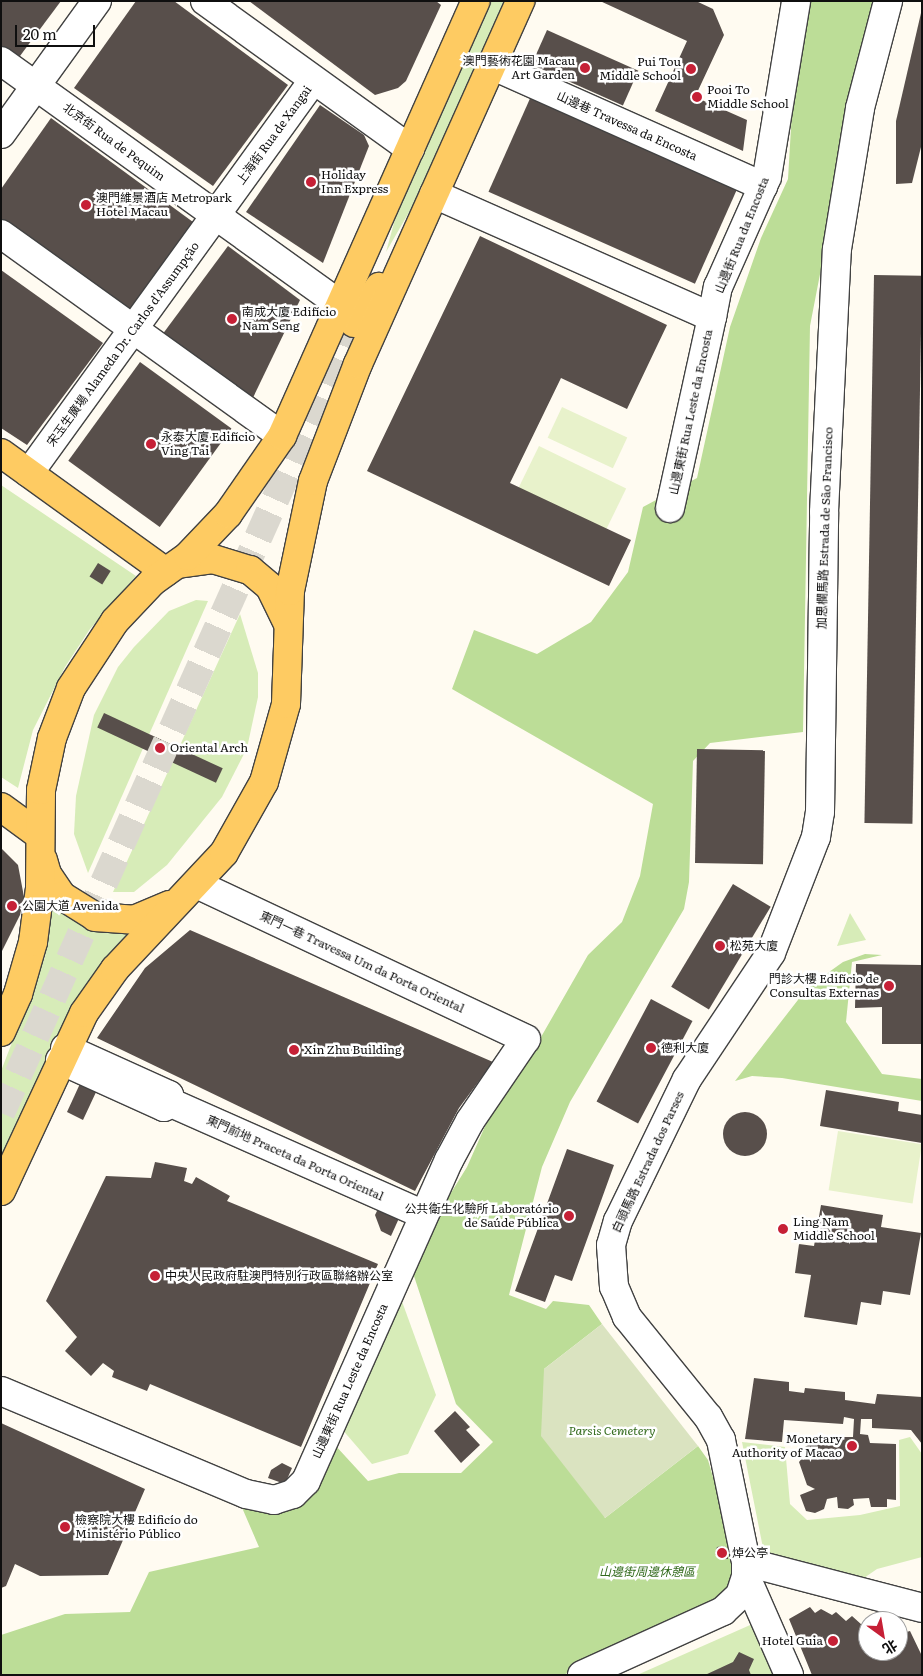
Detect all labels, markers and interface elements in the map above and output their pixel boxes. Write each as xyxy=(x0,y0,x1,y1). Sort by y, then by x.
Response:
scale bar xyxy=(18,15,98,47)
text: 20 m xyxy=(23,22,57,45)
place label: 澳門藝術花園 Macau Art Garden xyxy=(463,54,575,82)
place label: Pui Tou Middle School xyxy=(599,55,681,83)
marker: 澳門藝術花園 Macau Art Garden xyxy=(579,62,591,74)
marker: Pui Tou Middle School xyxy=(685,63,697,75)
street label: 上海街 Rua de Xangai xyxy=(233,83,315,187)
place label: Pooi To Middle School xyxy=(707,83,789,111)
street label: 山邊巷 Travessa da Encosta xyxy=(555,88,699,164)
marker: Pooi To Middle School xyxy=(691,91,703,103)
street label: 北京街 Rua de Pequim xyxy=(60,100,168,184)
place label: Holiday Inn Express xyxy=(321,168,388,196)
street label: 山邊街 Rua da Encosta xyxy=(712,175,772,295)
marker: Holiday Inn Express xyxy=(305,176,317,188)
place label: 澳門維景酒店 Metropark Hotel Macau xyxy=(96,191,232,219)
marker: 澳門維景酒店 Metropark Hotel Macau xyxy=(80,199,92,211)
street label: 宋玉生廣場 Alameda Dr. Carlos d'Assumpção xyxy=(44,239,202,449)
place label: 南成大廈 Edifício Nam Seng xyxy=(242,305,336,333)
marker: 南成大廈 Edifício Nam Seng xyxy=(226,313,238,325)
street label: 山邊東街 Rua Leste da Encosta xyxy=(666,328,716,496)
street label: 加思欄馬路 Estrada de São Francisco xyxy=(814,427,836,629)
place label: 永泰大廈 Edifício Ving Tai xyxy=(161,430,255,458)
marker: 永泰大廈 Edifício Ving Tai xyxy=(145,438,157,450)
place label: Oriental Arch xyxy=(170,741,248,755)
marker: Oriental Arch xyxy=(154,742,166,754)
place label: 公園大道 Avenida xyxy=(22,899,119,913)
marker: 公園大道 Avenida xyxy=(6,900,18,912)
street label: 東門一巷 Travessa Um da Porta Oriental xyxy=(257,908,467,1016)
place label: 松苑大廈 xyxy=(730,939,778,953)
marker: 松苑大廈 xyxy=(714,940,726,952)
place label: 門診大樓 Edifício de Consultas Externas xyxy=(769,972,879,1000)
marker: 門診大樓 Edifício de Consultas Externas xyxy=(883,980,895,992)
place label: 德利大廈 xyxy=(661,1041,709,1055)
marker: 德利大廈 xyxy=(645,1042,657,1054)
place label: Xin Zhu Building xyxy=(304,1043,402,1057)
marker: Xin Zhu Building xyxy=(288,1044,300,1056)
street label: 白頭馬路 Estrada dos Parses xyxy=(609,1089,687,1235)
street label: 東門前地 Praceta da Porta Oriental xyxy=(204,1112,386,1204)
place label: 公共衛生化驗所 Laboratório de Saúde Pública xyxy=(404,1202,559,1230)
marker: 公共衛生化驗所 Laboratório de Saúde Pública xyxy=(563,1210,575,1222)
place label: Ling Nam Middle School xyxy=(793,1215,875,1243)
marker: Ling Nam Middle School xyxy=(777,1223,789,1235)
place label: 中央人民政府駐澳門特別行政區聯絡辦公室 xyxy=(165,1269,393,1283)
marker: 中央人民政府駐澳門特別行政區聯絡辦公室 xyxy=(149,1270,161,1282)
street label: 山邊東街 Rua Leste da Encosta xyxy=(309,1301,391,1461)
park label: Parsis Cemetery xyxy=(569,1424,655,1438)
place label: Monetary Authority of Macao xyxy=(732,1432,842,1460)
marker: Monetary Authority of Macao xyxy=(846,1440,858,1452)
place label: 檢察院大樓 Edificío do Ministério Público xyxy=(75,1513,198,1541)
marker: 檢察院大樓 Edificío do Ministério Público xyxy=(59,1521,71,1533)
place label: 焯公亭 xyxy=(732,1546,768,1560)
marker: 焯公亭 xyxy=(716,1547,728,1559)
park label: 山邊街周邊休憩區 xyxy=(599,1565,695,1579)
north arrow xyxy=(858,1611,908,1661)
place label: Hotel Guia xyxy=(762,1634,823,1648)
marker: Hotel Guia xyxy=(827,1635,839,1647)
text: 北 xyxy=(879,1636,902,1660)

